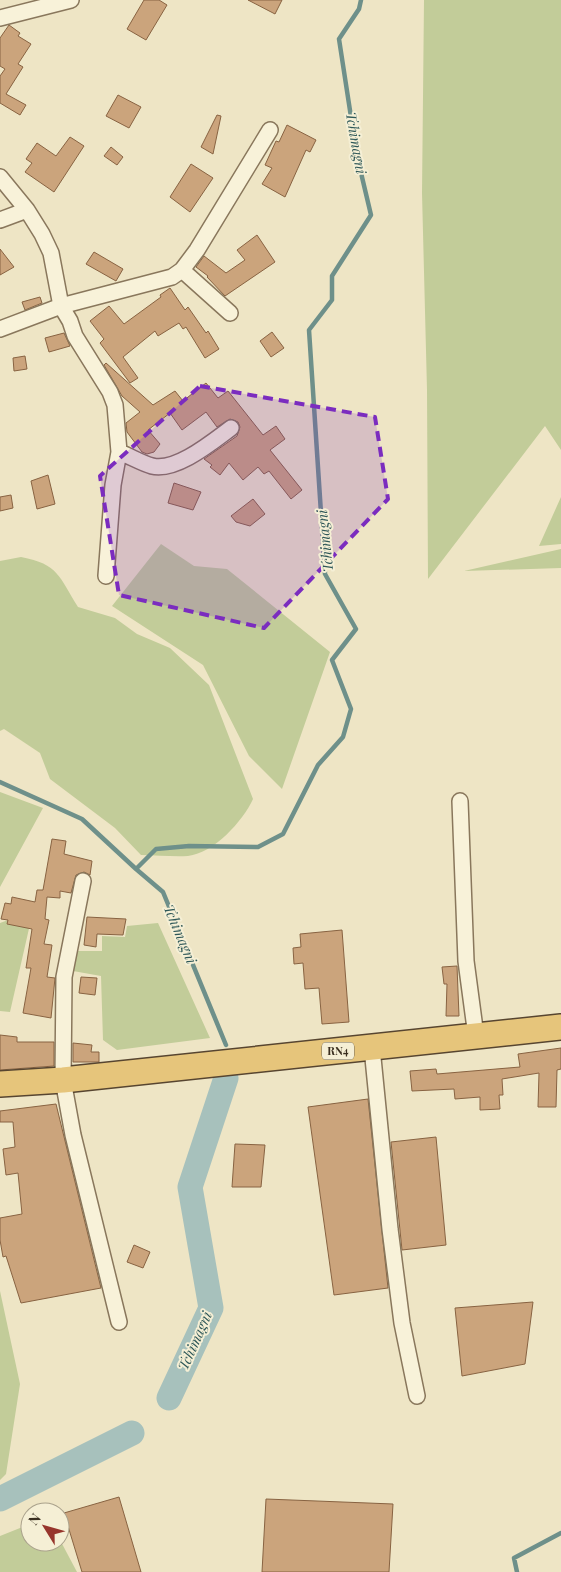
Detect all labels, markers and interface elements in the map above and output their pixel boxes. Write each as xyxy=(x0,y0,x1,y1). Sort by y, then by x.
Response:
water label: Tchimagni xyxy=(342,110,371,176)
water label: Tchimagni xyxy=(312,508,337,573)
water label: Tchimagni xyxy=(159,901,202,967)
road number: RN4 xyxy=(322,1042,354,1060)
water label: Tchimagni xyxy=(173,1308,216,1373)
north arrow xyxy=(20,1502,70,1552)
text: N xyxy=(24,1509,45,1529)

